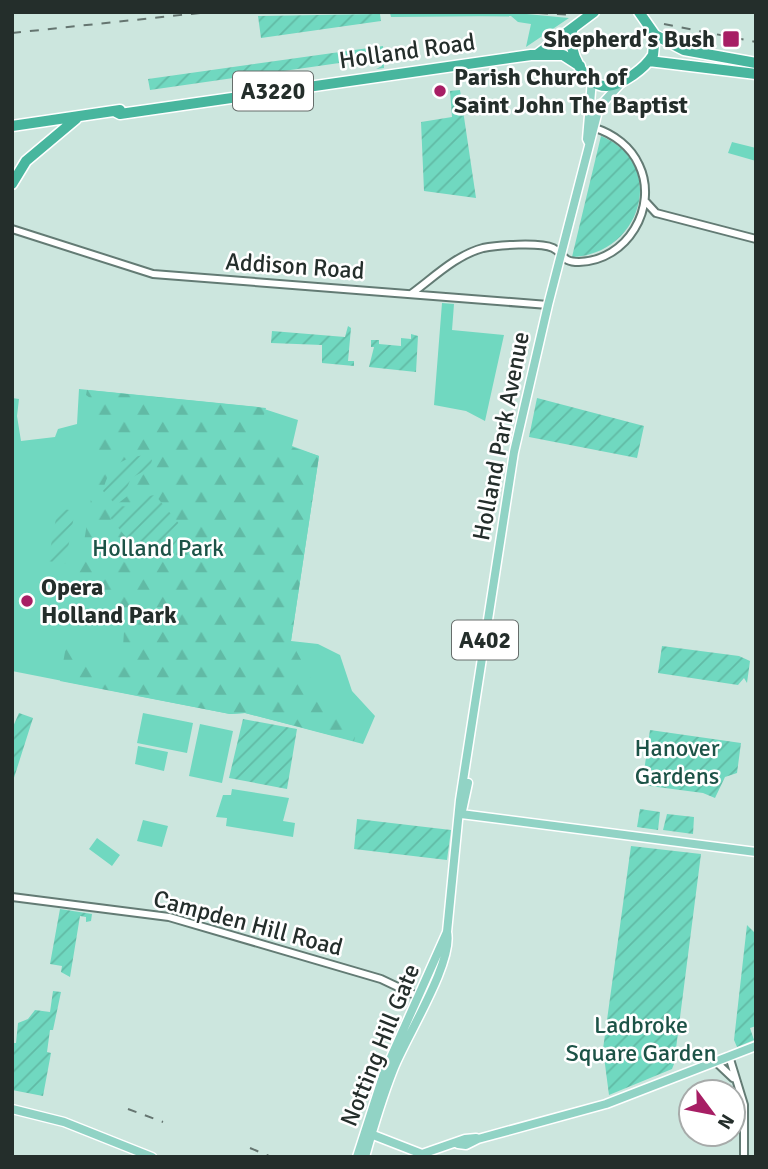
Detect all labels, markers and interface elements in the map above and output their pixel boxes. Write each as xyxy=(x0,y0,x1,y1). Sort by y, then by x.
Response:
place label: Shepherd's Bush xyxy=(544,24,715,54)
street label: Holland Road xyxy=(337,27,477,75)
marker: Shepherd's Bush xyxy=(721,29,741,49)
place label: Parish Church of Saint John The Baptist xyxy=(454,62,688,120)
road number: A3220 xyxy=(233,72,313,110)
marker: Parish Church of Saint John The Baptist xyxy=(432,83,448,99)
street label: Addison Road xyxy=(225,246,365,286)
street label: Holland Park Avenue xyxy=(466,329,536,543)
park label: Holland Park xyxy=(92,533,224,563)
place label: Opera Holland Park xyxy=(41,572,177,630)
marker: Opera Holland Park xyxy=(19,593,35,609)
road number: A402 xyxy=(452,620,518,660)
park label: Hanover Gardens xyxy=(634,733,720,791)
street label: Campden Hill Road xyxy=(150,883,346,963)
street label: Notting Hill Gate xyxy=(334,959,426,1131)
park label: Ladbroke Square Garden xyxy=(565,1010,717,1068)
north arrow xyxy=(677,1078,747,1148)
text: N xyxy=(712,1110,739,1133)

